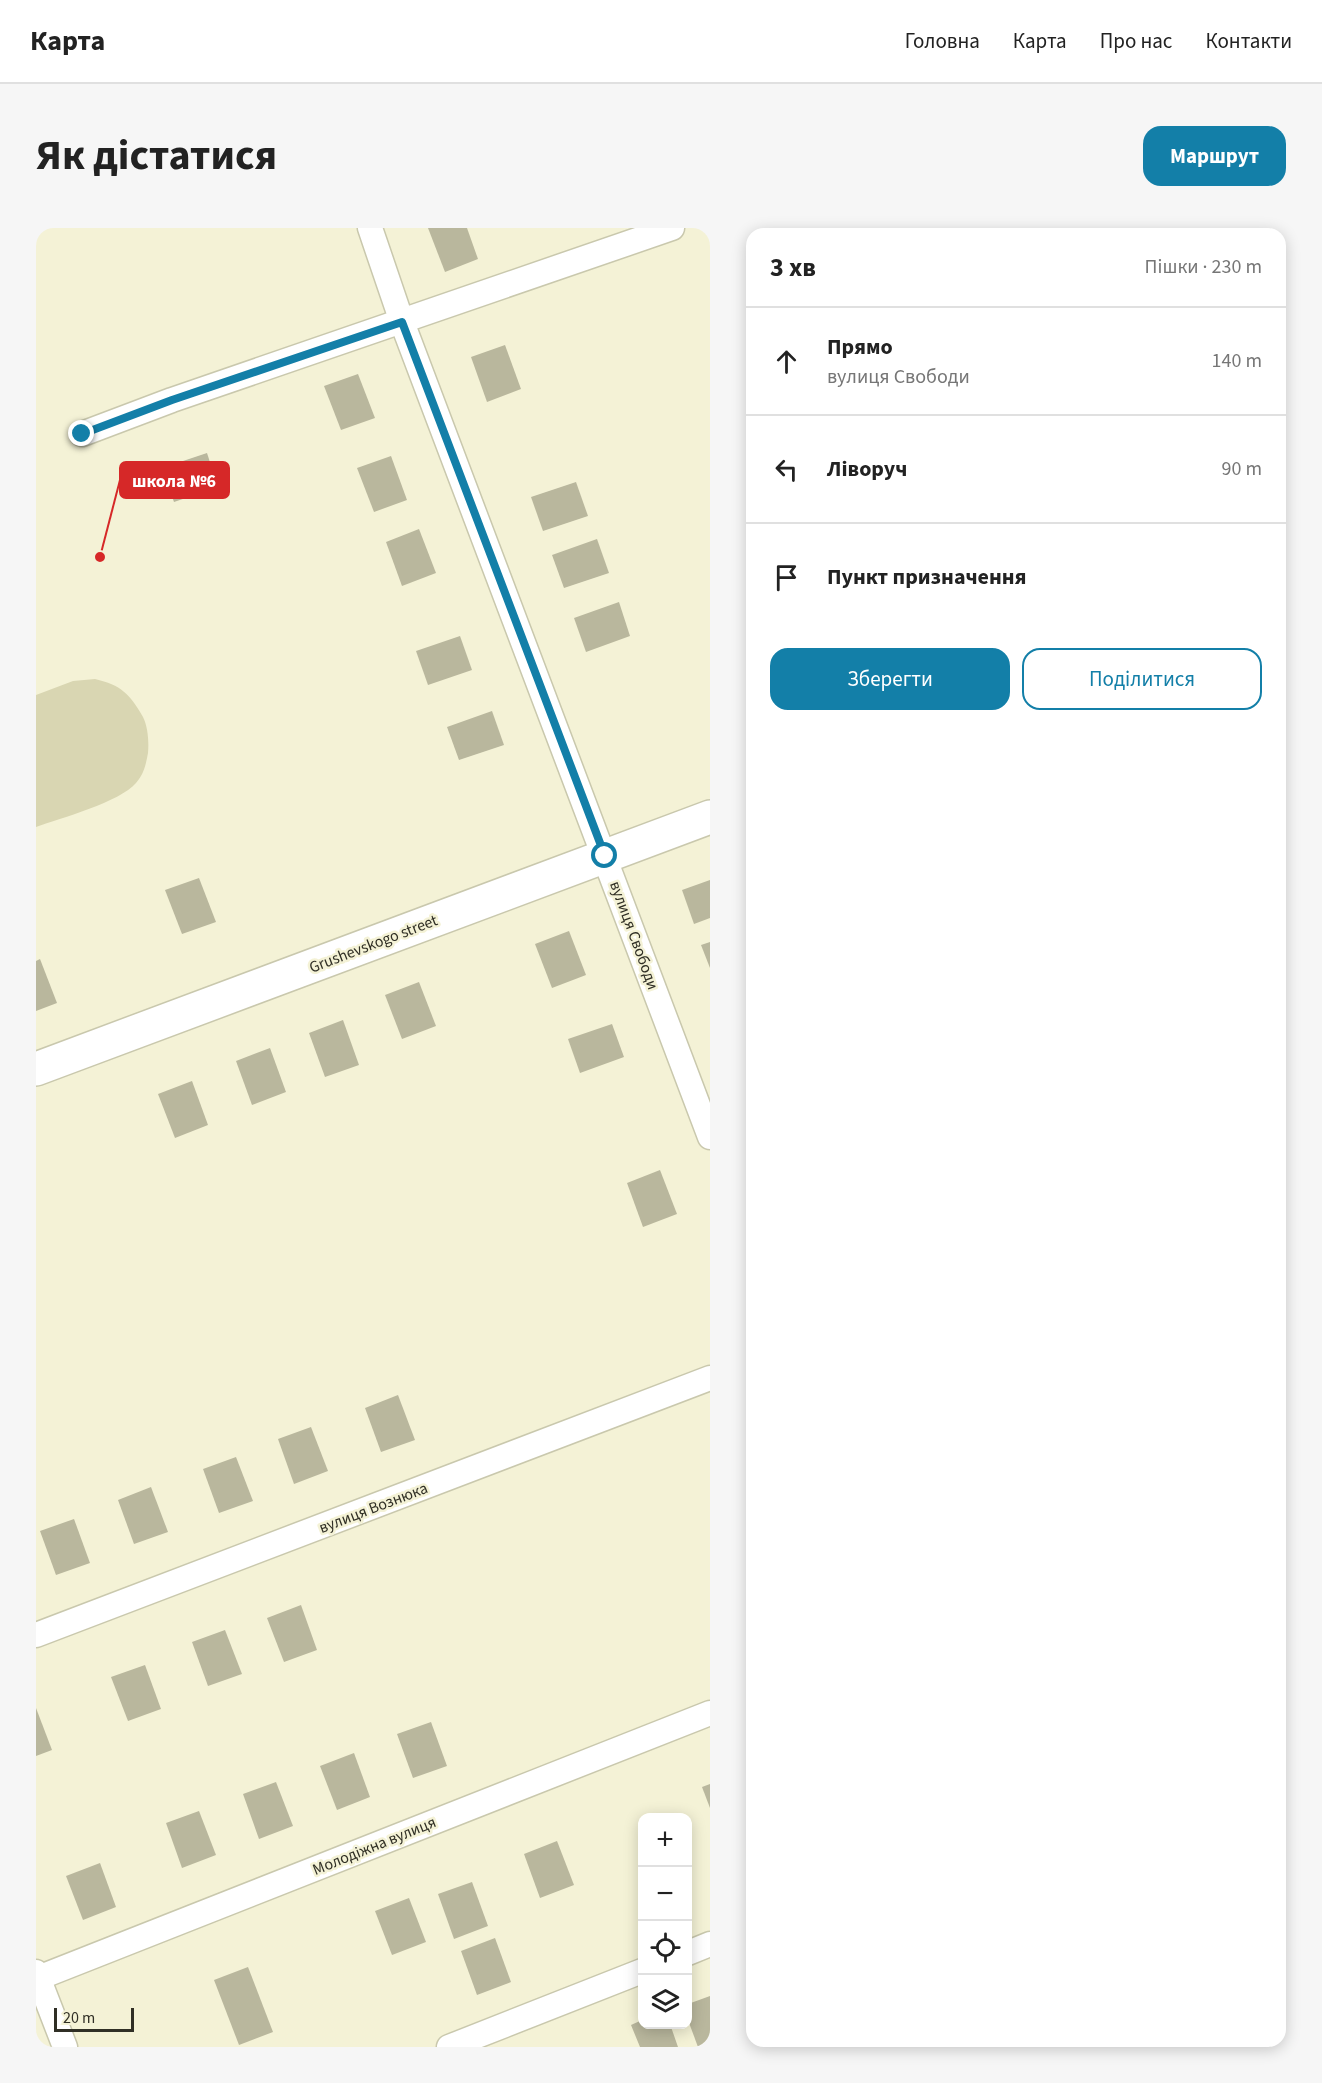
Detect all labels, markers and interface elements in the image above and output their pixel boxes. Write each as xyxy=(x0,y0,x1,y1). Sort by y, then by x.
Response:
text: Карта xyxy=(30,21,105,61)
text: Головна xyxy=(905,26,980,56)
text: Карта xyxy=(1013,26,1067,56)
text: Про нас xyxy=(1100,26,1172,56)
text: Контакти xyxy=(1205,26,1292,56)
text: Як дістатися xyxy=(36,126,277,186)
button: Маршрут xyxy=(1143,126,1286,186)
text: 3 хв xyxy=(770,249,816,286)
text: Пішки · 230 m xyxy=(1145,253,1262,281)
text: Прямо xyxy=(827,331,893,363)
icon: ahead xyxy=(770,345,803,378)
text: 140 m xyxy=(1212,347,1262,375)
text: вулиця Свободи xyxy=(827,363,970,391)
route end xyxy=(68,420,94,446)
icon: left xyxy=(770,453,803,486)
text: Ліворуч xyxy=(827,453,907,485)
text: 90 m xyxy=(1222,455,1262,483)
callout: школа №6 xyxy=(120,462,229,498)
text: школа №6 xyxy=(132,469,216,494)
icon: arrive xyxy=(770,561,803,594)
text: Пункт призначення xyxy=(827,561,1027,593)
button: Зберегти xyxy=(770,648,1010,710)
button: Поділитися xyxy=(1022,648,1262,710)
route start xyxy=(591,842,617,868)
street label: вулиця Свободи xyxy=(604,878,664,993)
street label: Grushevskogo street xyxy=(306,909,441,979)
street label: вулиця Вознюка xyxy=(316,1477,431,1539)
street label: Молодіжна вулиця xyxy=(309,1811,439,1881)
map controls xyxy=(638,1813,692,2029)
button: + xyxy=(638,1813,692,1867)
button: − xyxy=(638,1867,692,1921)
button: locate xyxy=(638,1921,692,1975)
button: layers xyxy=(638,1975,692,2029)
scale bar xyxy=(54,2005,134,2032)
text: 20 m xyxy=(63,2007,95,2029)

